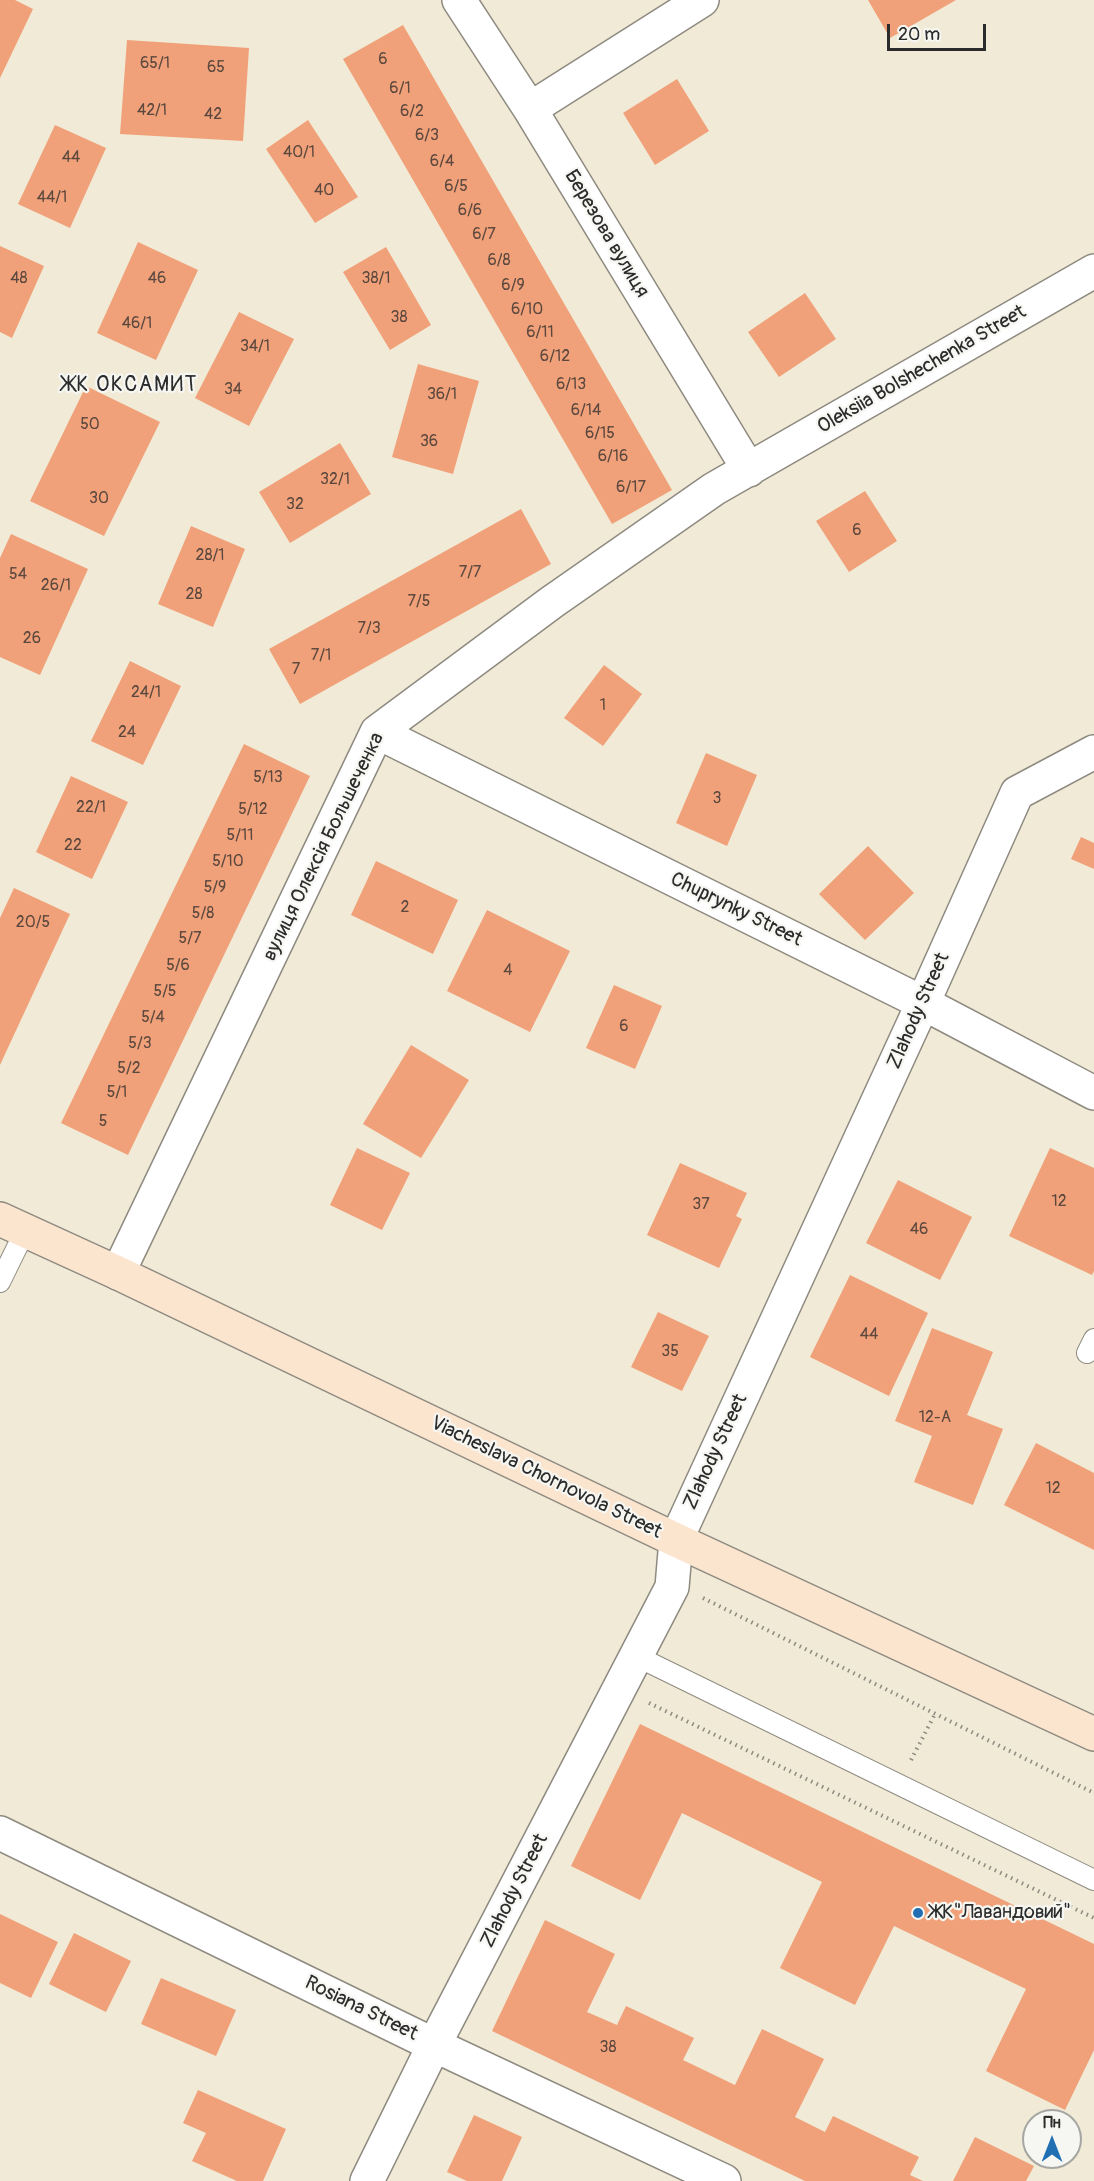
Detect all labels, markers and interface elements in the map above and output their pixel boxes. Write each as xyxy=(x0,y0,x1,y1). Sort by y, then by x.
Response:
scale bar xyxy=(890,12,989,50)
text: 20 m xyxy=(898,23,940,46)
house number: 6 xyxy=(378,50,388,70)
house number: 65/1 xyxy=(140,54,170,74)
house number: 65 xyxy=(207,58,225,78)
house number: 6/1 xyxy=(389,79,411,99)
house number: 42/1 xyxy=(137,101,167,121)
house number: 6/2 xyxy=(400,102,424,122)
house number: 42 xyxy=(204,105,222,125)
house number: 6/3 xyxy=(415,126,439,146)
house number: 40/1 xyxy=(283,143,315,163)
house number: 44 xyxy=(62,148,80,168)
house number: 6/4 xyxy=(430,152,454,172)
street label: Березова вулиця xyxy=(558,166,654,302)
house number: 6/5 xyxy=(444,177,468,197)
house number: 40 xyxy=(314,181,334,201)
house number: 44/1 xyxy=(37,188,67,208)
house number: 6/6 xyxy=(458,201,482,221)
house number: 6/7 xyxy=(472,225,496,245)
house number: 6/8 xyxy=(487,251,511,271)
house number: 48 xyxy=(10,269,28,289)
house number: 46 xyxy=(148,269,166,289)
house number: 38/1 xyxy=(362,269,390,289)
house number: 6/9 xyxy=(501,276,525,296)
house number: 6/10 xyxy=(511,300,543,320)
street label: Oleksiia Bolshechenka Street xyxy=(813,300,1031,440)
house number: 38 xyxy=(391,308,407,328)
house number: 46/1 xyxy=(122,314,152,334)
house number: 6/11 xyxy=(526,323,554,343)
house number: 34/1 xyxy=(240,337,270,357)
house number: 6/12 xyxy=(540,347,570,367)
district label: ЖК ОКСАМИТ xyxy=(62,373,198,399)
house number: 6/13 xyxy=(556,375,586,395)
house number: 34 xyxy=(224,380,242,400)
house number: 36/1 xyxy=(427,385,457,405)
house number: 6/14 xyxy=(571,401,601,421)
house number: 50 xyxy=(80,415,100,435)
house number: 6/15 xyxy=(585,424,615,444)
house number: 36 xyxy=(420,432,438,452)
house number: 6/16 xyxy=(598,447,628,467)
house number: 32/1 xyxy=(320,470,350,490)
house number: 6/17 xyxy=(616,478,646,498)
house number: 30 xyxy=(89,489,109,509)
house number: 32 xyxy=(286,495,304,515)
house number: 6 xyxy=(852,521,862,541)
house number: 28/1 xyxy=(195,546,225,566)
house number: 7/7 xyxy=(459,563,481,583)
house number: 54 xyxy=(9,565,27,585)
house number: 26/1 xyxy=(41,576,71,596)
house number: 28 xyxy=(185,585,203,605)
house number: 7/5 xyxy=(408,592,430,612)
house number: 7/3 xyxy=(357,619,381,639)
house number: 26 xyxy=(23,629,41,649)
house number: 7/1 xyxy=(311,646,331,666)
house number: 7 xyxy=(292,660,300,680)
house number: 24/1 xyxy=(131,683,161,703)
house number: 1 xyxy=(600,696,606,716)
house number: 24 xyxy=(118,723,136,743)
street label: вулиця Олексія Большеченка xyxy=(258,729,390,965)
house number: 5/13 xyxy=(253,768,283,788)
house number: 3 xyxy=(713,789,721,809)
house number: 22/1 xyxy=(76,798,106,818)
house number: 5/12 xyxy=(238,800,268,820)
house number: 5/11 xyxy=(227,826,253,846)
house number: 22 xyxy=(64,836,82,856)
house number: 5/10 xyxy=(212,852,244,872)
street label: Chuprynky Street xyxy=(666,868,806,952)
house number: 5/9 xyxy=(204,878,226,898)
house number: 2 xyxy=(401,898,409,918)
house number: 5/8 xyxy=(192,904,214,924)
house number: 20/5 xyxy=(16,913,50,933)
house number: 5/7 xyxy=(179,929,201,949)
street label: Zlahody Street xyxy=(883,949,955,1073)
house number: 5/6 xyxy=(166,956,190,976)
house number: 4 xyxy=(503,961,513,981)
house number: 5/5 xyxy=(153,982,177,1002)
house number: 5/4 xyxy=(141,1008,165,1028)
house number: 6 xyxy=(619,1017,629,1037)
house number: 5/3 xyxy=(128,1034,152,1054)
house number: 5/2 xyxy=(117,1059,141,1079)
house number: 5/1 xyxy=(107,1083,127,1103)
house number: 5 xyxy=(99,1112,107,1132)
house number: 12 xyxy=(1051,1192,1067,1212)
house number: 37 xyxy=(692,1195,710,1215)
house number: 46 xyxy=(910,1220,928,1240)
house number: 44 xyxy=(860,1325,878,1345)
house number: 35 xyxy=(661,1342,679,1362)
street label: Zlahody Street xyxy=(679,1390,753,1514)
house number: 12-А xyxy=(919,1408,951,1428)
street label: Viacheslava Chornovola Street xyxy=(426,1411,666,1545)
house number: 12 xyxy=(1045,1479,1061,1499)
street label: Zlahody Street xyxy=(476,1830,554,1952)
place label: ЖК"Лавандовий" xyxy=(930,1901,1071,1925)
marker: ЖК"Лавандовий" xyxy=(911,1906,925,1920)
street label: Rosiana Street xyxy=(301,1971,421,2047)
house number: 38 xyxy=(600,2038,616,2058)
north arrow xyxy=(1022,2109,1082,2169)
text: Пн xyxy=(1043,2113,1061,2133)

